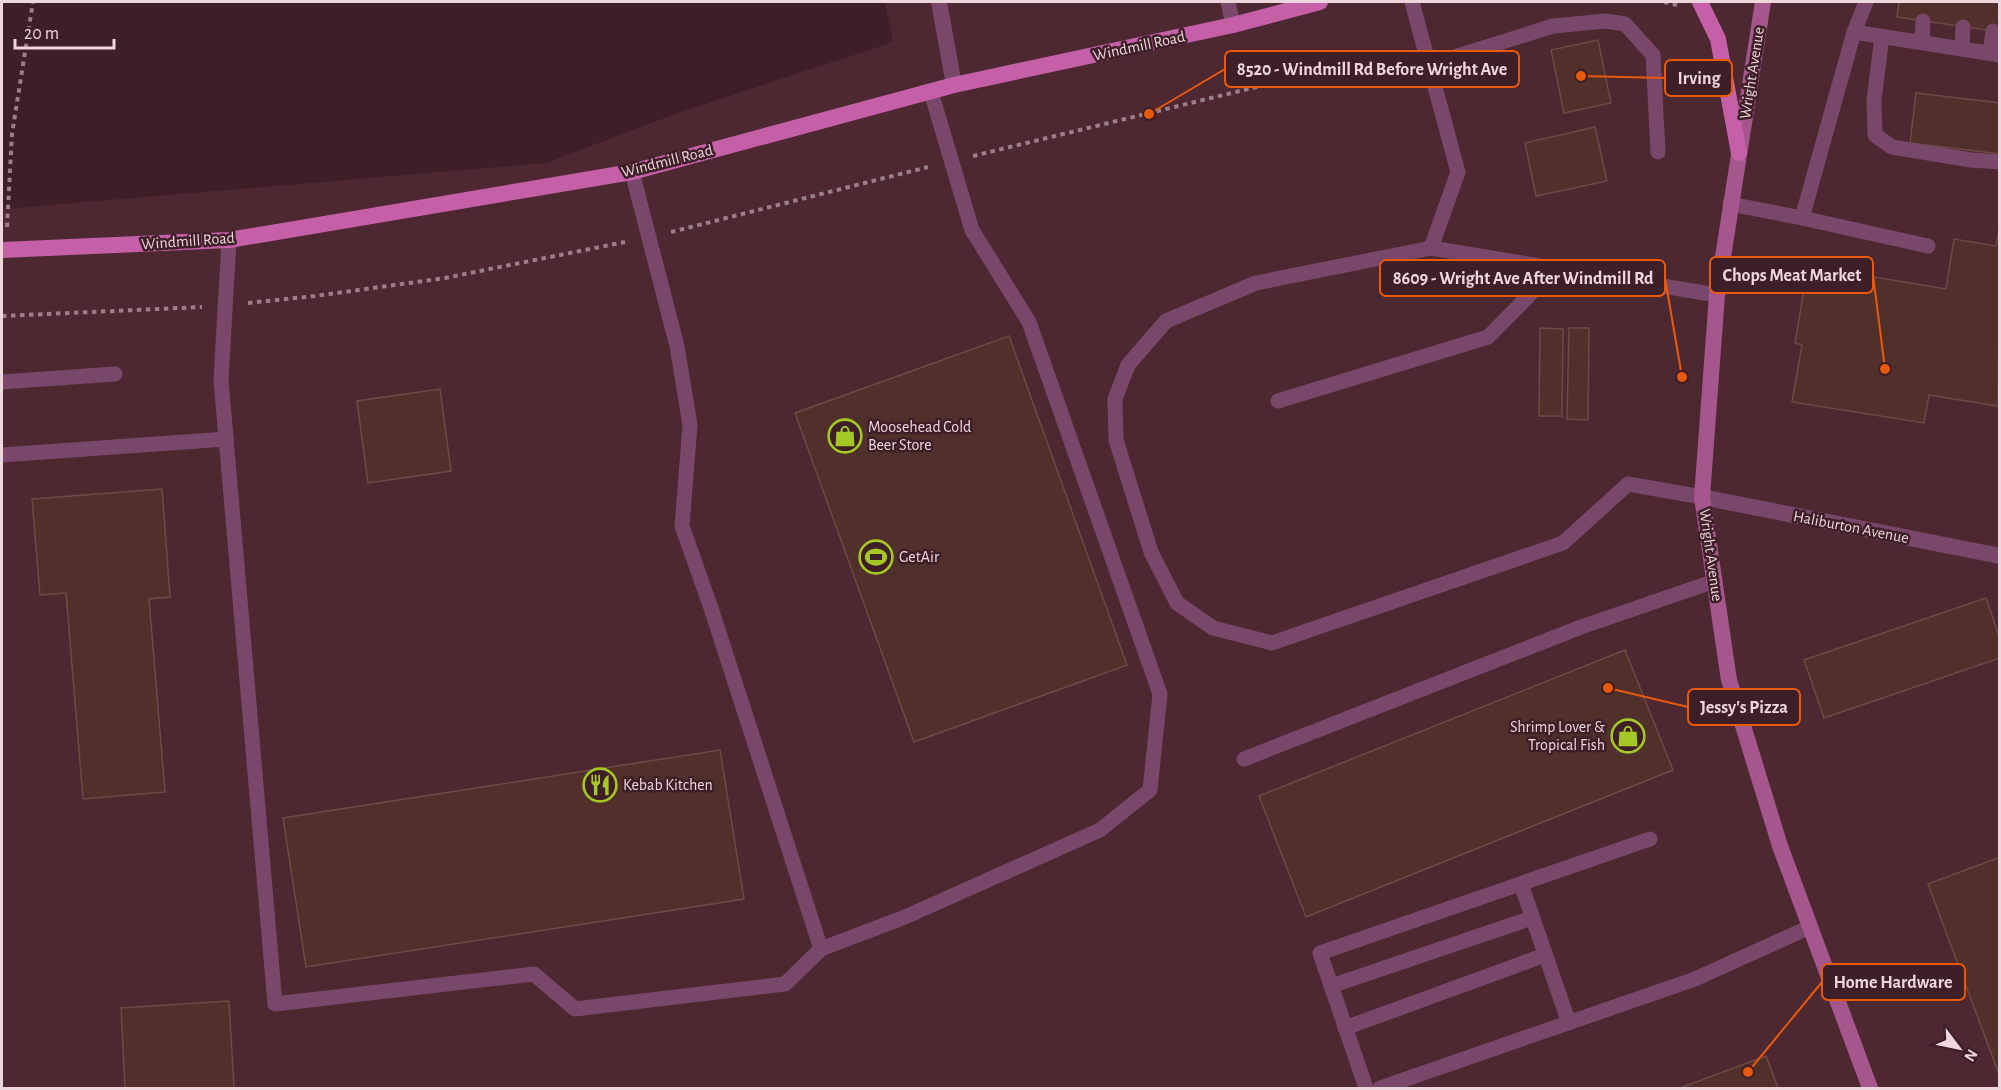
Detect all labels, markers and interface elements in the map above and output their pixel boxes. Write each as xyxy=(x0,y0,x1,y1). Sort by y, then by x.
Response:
scale bar xyxy=(15,12,114,50)
text: 20 m xyxy=(24,25,59,43)
street label: Wright Avenue xyxy=(1737,26,1767,120)
street label: Windmill Road xyxy=(1091,28,1187,64)
callout: 8520 - Windmill Rd Before Wright Ave xyxy=(1225,51,1519,87)
callout: Irving xyxy=(1665,60,1732,96)
text: 8520 - Windmill Rd Before Wright Ave xyxy=(1237,61,1507,79)
text: Irving xyxy=(1678,70,1721,88)
street label: Windmill Road xyxy=(620,142,714,180)
street label: Windmill Road xyxy=(141,230,235,252)
callout: Chops Meat Market xyxy=(1710,257,1873,293)
callout: 8609 - Wright Ave After Windmill Rd xyxy=(1380,260,1665,296)
text: Chops Meat Market xyxy=(1723,267,1861,285)
text: 8609 - Wright Ave After Windmill Rd xyxy=(1393,270,1654,288)
shop icon: Moosehead Cold Beer Store xyxy=(827,418,863,454)
place label: Moosehead Cold Beer Store xyxy=(868,419,971,453)
street label: Wright Avenue xyxy=(1697,508,1725,602)
street label: Haliburton Avenue xyxy=(1792,508,1910,546)
sports icon: GetAir xyxy=(858,539,894,575)
place label: GetAir xyxy=(899,549,940,565)
callout: Jessy's Pizza xyxy=(1688,689,1800,725)
text: Jessy's Pizza xyxy=(1700,699,1788,717)
shop icon: Shrimp Lover & Tropical Fish xyxy=(1610,718,1646,754)
place label: Shrimp Lover & Tropical Fish xyxy=(1510,719,1605,753)
restaurant icon: Kebab Kitchen xyxy=(582,767,618,803)
place label: Kebab Kitchen xyxy=(623,777,713,793)
callout: Home Hardware xyxy=(1822,964,1965,1000)
text: Home Hardware xyxy=(1834,974,1952,992)
north arrow xyxy=(1929,1018,1989,1078)
text: N xyxy=(1961,1046,1981,1064)

